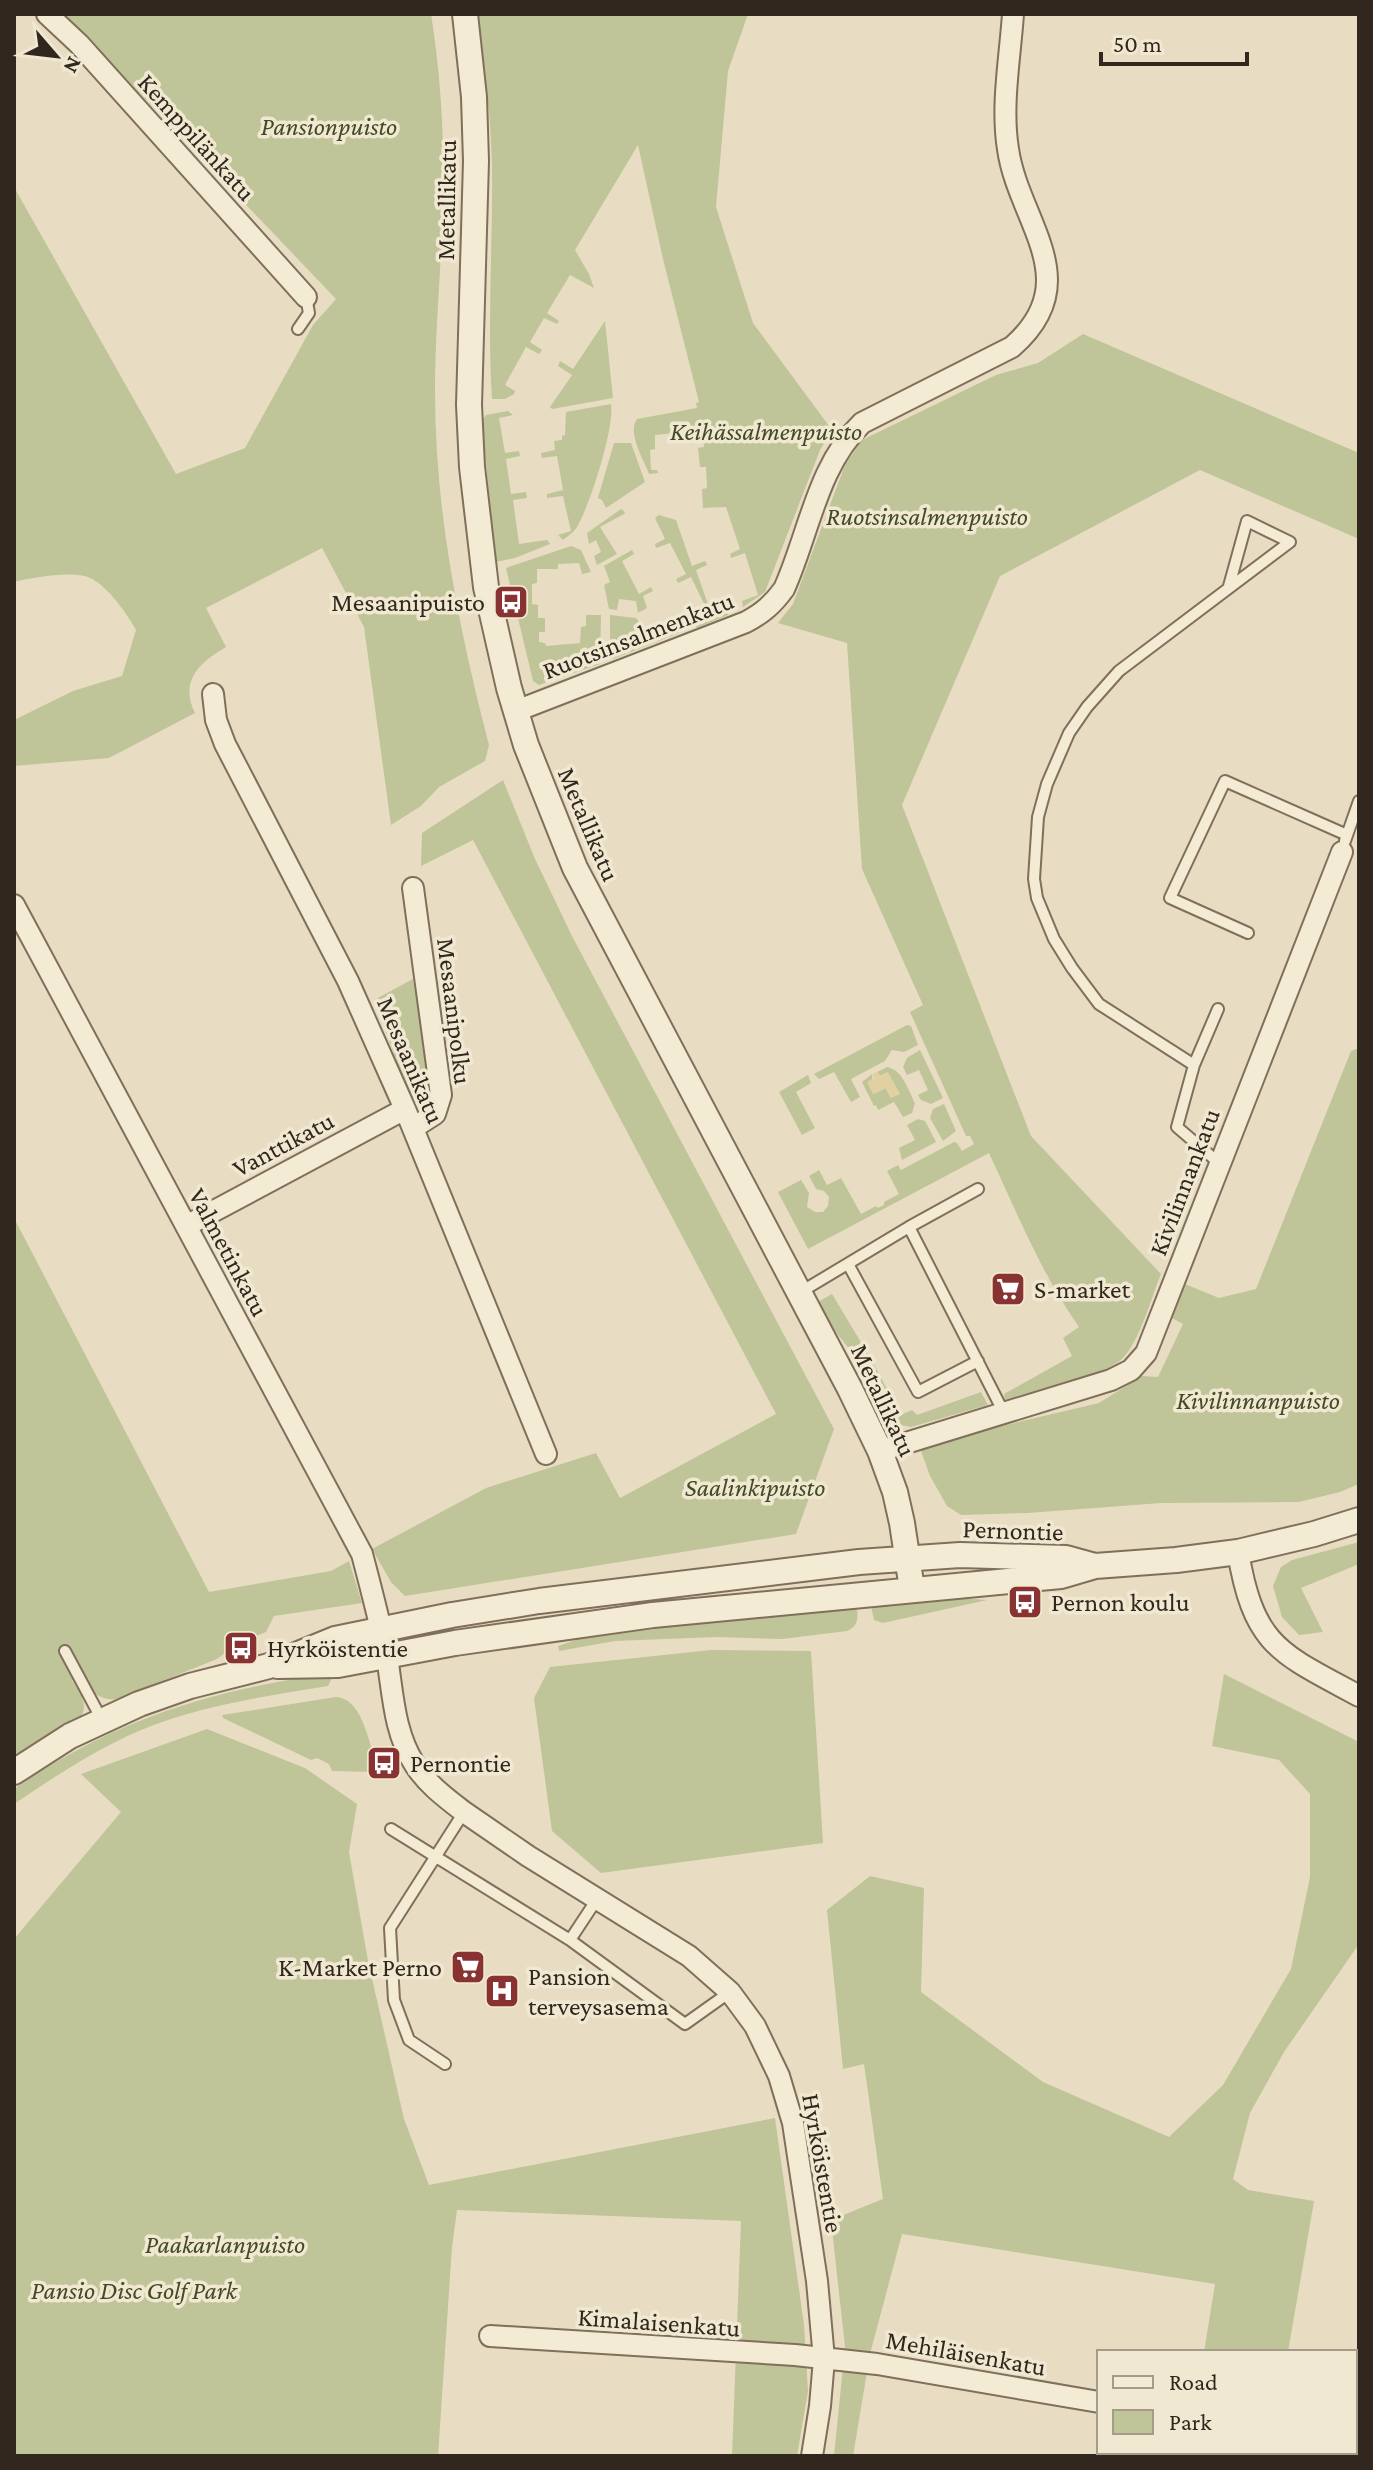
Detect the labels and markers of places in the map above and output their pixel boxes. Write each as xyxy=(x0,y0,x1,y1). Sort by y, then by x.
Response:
bus stop icon: Mesaanipuisto xyxy=(492,583,530,621)
place label: Mesaanipuisto xyxy=(331,588,485,617)
supermarket icon: S-market xyxy=(989,1270,1027,1308)
place label: S-market xyxy=(1034,1275,1130,1304)
bus stop icon: Pernon koulu xyxy=(1006,1583,1044,1621)
place label: Pernon koulu xyxy=(1051,1588,1190,1617)
bus stop icon: Hyrköistentie xyxy=(222,1629,260,1667)
place label: Hyrköistentie xyxy=(267,1634,408,1663)
bus stop icon: Pernontie xyxy=(365,1744,403,1782)
place label: Pernontie xyxy=(410,1749,511,1778)
supermarket icon: K-Market Perno xyxy=(449,1948,487,1986)
place label: K-Market Perno xyxy=(278,1953,442,1982)
place label: Pansion terveysasema xyxy=(528,1962,669,2021)
hospital icon: Pansion terveysasema xyxy=(483,1972,521,2010)

